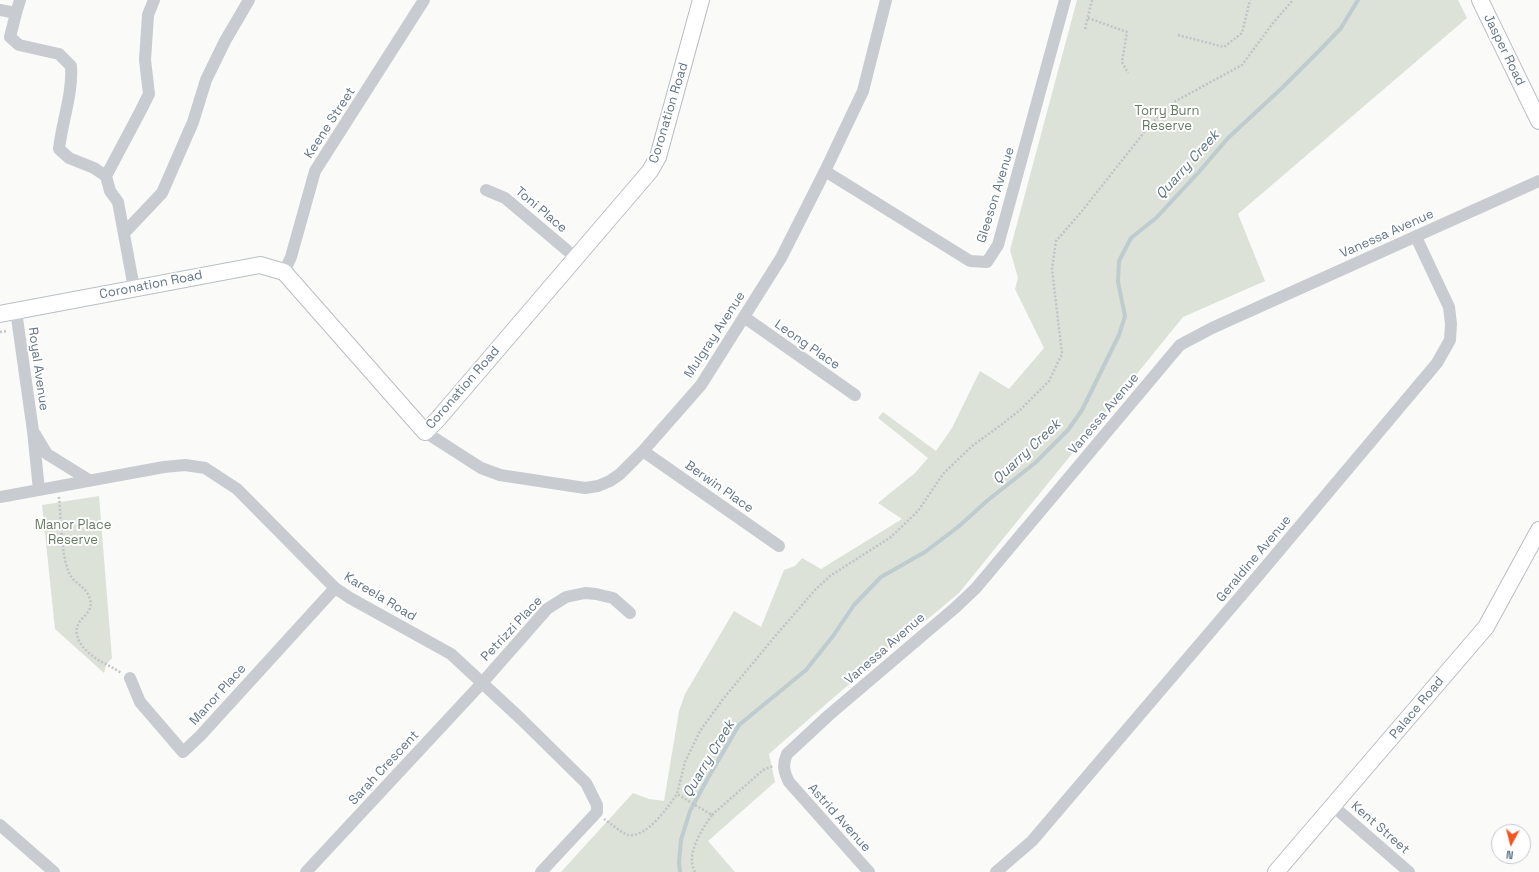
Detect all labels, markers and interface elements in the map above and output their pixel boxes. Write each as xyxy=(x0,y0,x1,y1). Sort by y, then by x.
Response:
street label: Jasper Road xyxy=(1480,12,1528,88)
street label: Coronation Road xyxy=(646,61,692,165)
street label: Keene Street xyxy=(301,84,359,162)
park label: Torry Burn Reserve xyxy=(1135,103,1199,134)
water label: Quarry Creek xyxy=(1153,127,1223,203)
street label: Gleeson Avenue xyxy=(974,145,1018,245)
street label: Toni Place xyxy=(512,184,570,236)
street label: Vanessa Avenue xyxy=(1338,206,1436,262)
street label: Coronation Road xyxy=(98,267,204,303)
street label: Mulgray Avenue xyxy=(681,289,749,381)
street label: Leong Place xyxy=(771,317,843,373)
street label: Royal Avenue xyxy=(24,326,52,412)
street label: Coronation Road xyxy=(423,343,503,433)
street label: Vanessa Avenue xyxy=(1066,370,1142,458)
water label: Quarry Creek xyxy=(990,416,1064,488)
street label: Berwin Place xyxy=(682,458,756,516)
street label: Geraldine Avenue xyxy=(1213,513,1295,605)
park label: Manor Place Reserve xyxy=(35,517,111,548)
street label: Kareela Road xyxy=(341,569,419,625)
street label: Petrizzi Place xyxy=(478,593,546,665)
street label: Vanessa Avenue xyxy=(842,610,928,688)
street label: Manor Place xyxy=(187,661,249,729)
street label: Palace Road xyxy=(1386,674,1448,742)
water label: Quarry Creek xyxy=(679,717,739,801)
street label: Sarah Crescent xyxy=(346,728,422,808)
street label: Astrid Avenue xyxy=(804,781,874,855)
street label: Kent Street xyxy=(1348,798,1412,858)
north arrow xyxy=(1491,824,1531,864)
text: N xyxy=(1505,848,1514,862)

